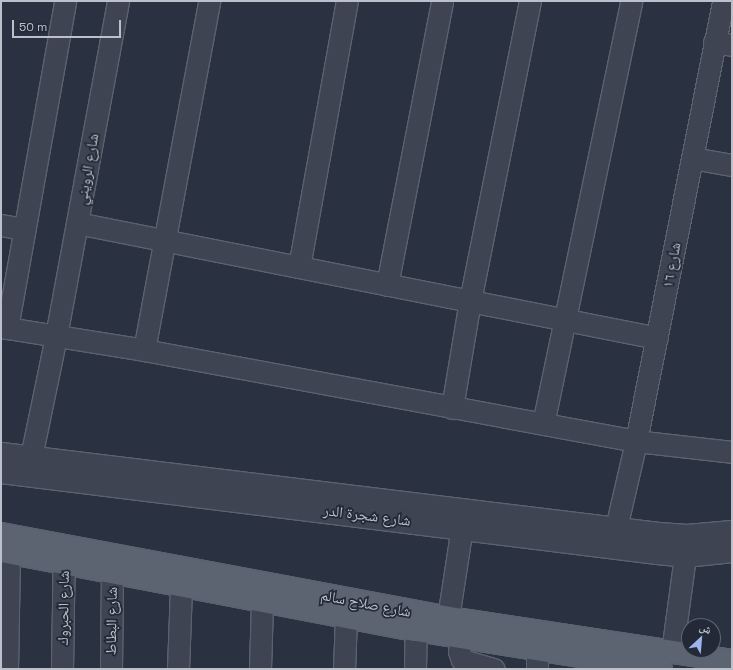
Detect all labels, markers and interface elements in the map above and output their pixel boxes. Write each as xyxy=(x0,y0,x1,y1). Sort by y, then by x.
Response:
scale bar xyxy=(14,12,123,38)
text: 50 m xyxy=(19,19,47,35)
street label: شارع الرويني xyxy=(72,132,102,206)
street label: شارع ١٦ xyxy=(658,241,684,289)
street label: شارع شجرة الدر xyxy=(322,501,412,529)
street label: شارع الحبروك xyxy=(53,570,73,646)
street label: شارع صلاح سالم xyxy=(319,585,413,621)
street label: شارع البطاط xyxy=(101,587,121,655)
north arrow xyxy=(681,618,721,658)
text: ش xyxy=(698,619,714,637)

